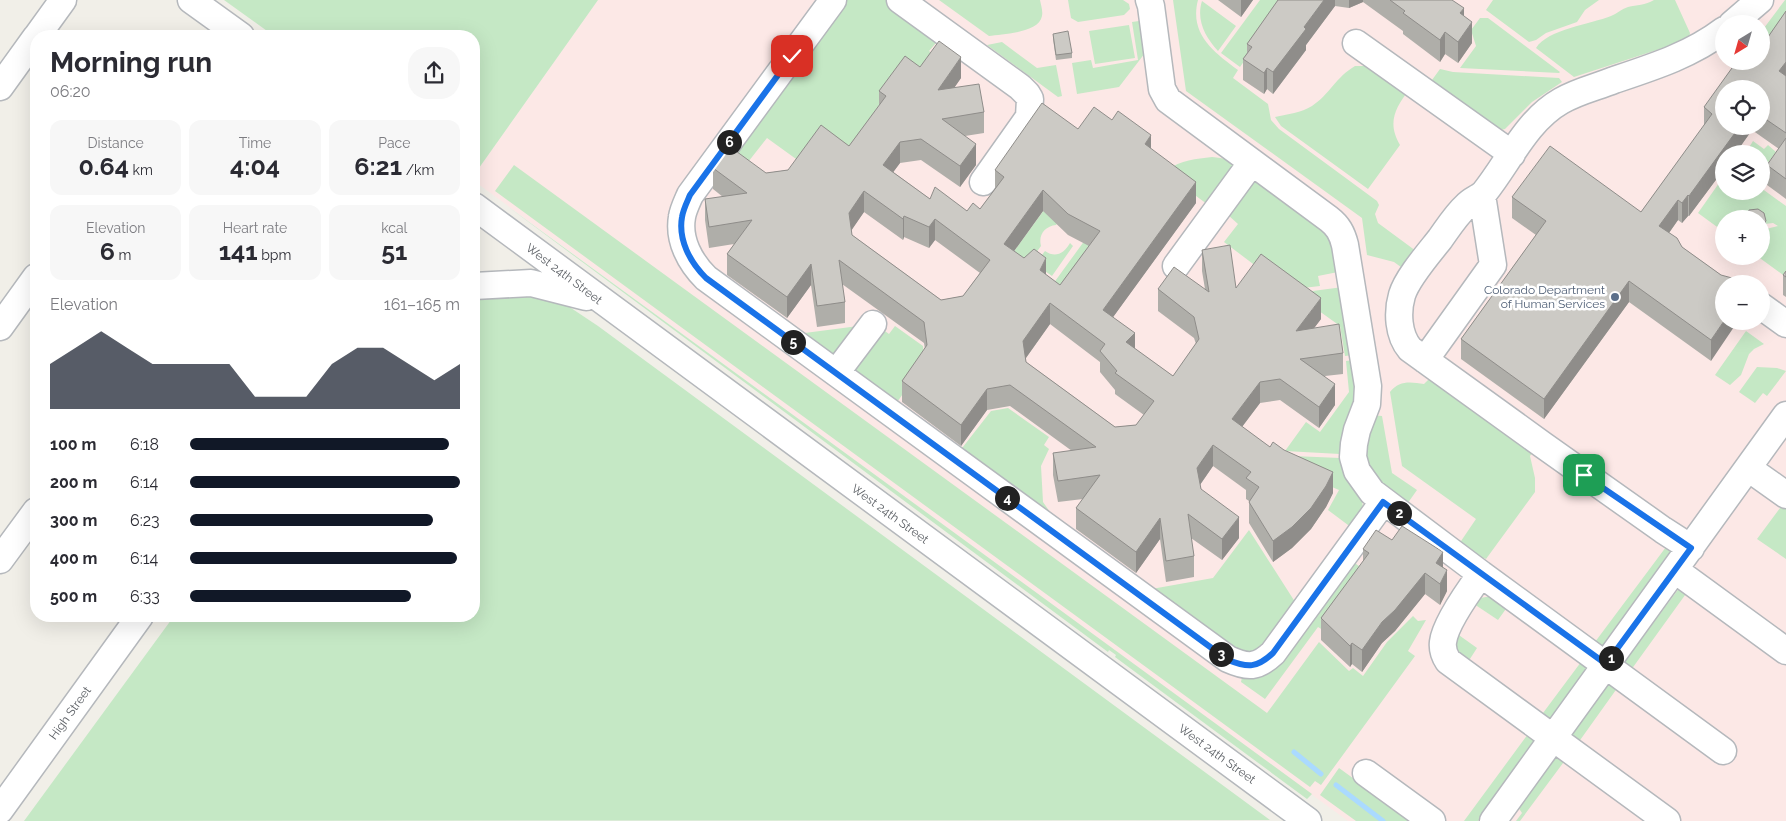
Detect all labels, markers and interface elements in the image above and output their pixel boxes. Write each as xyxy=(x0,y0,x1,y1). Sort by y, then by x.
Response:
north arrow xyxy=(1715,15,1770,70)
map controls xyxy=(1715,15,1770,330)
pin xyxy=(771,35,813,77)
icon: check xyxy=(778,42,806,70)
text: Morning run xyxy=(50,46,212,79)
button: share xyxy=(408,47,460,99)
button: locate xyxy=(1715,80,1770,135)
text: 06:20 xyxy=(50,82,91,101)
pin: 6 xyxy=(716,130,742,154)
text: 6 xyxy=(725,134,734,150)
text: Distance xyxy=(88,135,144,151)
text: Time xyxy=(239,135,271,151)
text: Pace xyxy=(378,135,410,151)
button: layers xyxy=(1715,145,1770,200)
text: 0.64 xyxy=(79,151,129,181)
text: 4:04 xyxy=(230,151,280,181)
text: 6:21 xyxy=(354,151,402,181)
text: km xyxy=(129,162,153,178)
text: /km xyxy=(402,162,434,178)
button: + xyxy=(1715,210,1770,265)
text: Elevation xyxy=(86,220,145,236)
text: Heart rate xyxy=(223,220,287,236)
text: kcal xyxy=(381,220,407,236)
text: 6 xyxy=(100,236,115,266)
text: 141 xyxy=(219,236,258,266)
text: 51 xyxy=(381,236,407,266)
street label: West 24th Street xyxy=(523,241,605,307)
text: m xyxy=(115,247,131,263)
text: bpm xyxy=(258,247,291,263)
button: − xyxy=(1715,275,1770,330)
place label: Colorado Department of Human Services xyxy=(1484,283,1605,311)
marker: Colorado Department of Human Services xyxy=(1609,291,1621,303)
text: Elevation xyxy=(50,295,118,314)
text: 161–165 m xyxy=(384,295,460,314)
pin: 5 xyxy=(780,330,806,354)
text: 5 xyxy=(790,334,797,350)
text: 100 m xyxy=(50,435,96,454)
text: 6:18 xyxy=(130,435,159,454)
pin xyxy=(1563,454,1605,496)
icon: arrive xyxy=(1570,461,1598,489)
text: 200 m xyxy=(50,473,97,492)
text: 6:14 xyxy=(130,473,158,492)
street label: West 24th Street xyxy=(849,481,931,547)
pin: 4 xyxy=(994,486,1020,510)
text: 4 xyxy=(1004,490,1012,506)
pin: 2 xyxy=(1386,500,1412,526)
text: 2 xyxy=(1396,505,1403,521)
text: 300 m xyxy=(50,511,97,530)
text: 6:23 xyxy=(130,511,160,530)
text: 400 m xyxy=(50,549,98,568)
text: 6:14 xyxy=(130,549,158,568)
text: 500 m xyxy=(50,587,97,606)
text: 6:33 xyxy=(130,587,160,606)
pin: 3 xyxy=(1208,642,1234,666)
text: 3 xyxy=(1218,646,1225,662)
pin: 1 xyxy=(1598,646,1624,670)
text: 1 xyxy=(1608,650,1615,666)
street label: High Street xyxy=(46,684,94,742)
street label: West 24th Street xyxy=(1176,721,1258,787)

